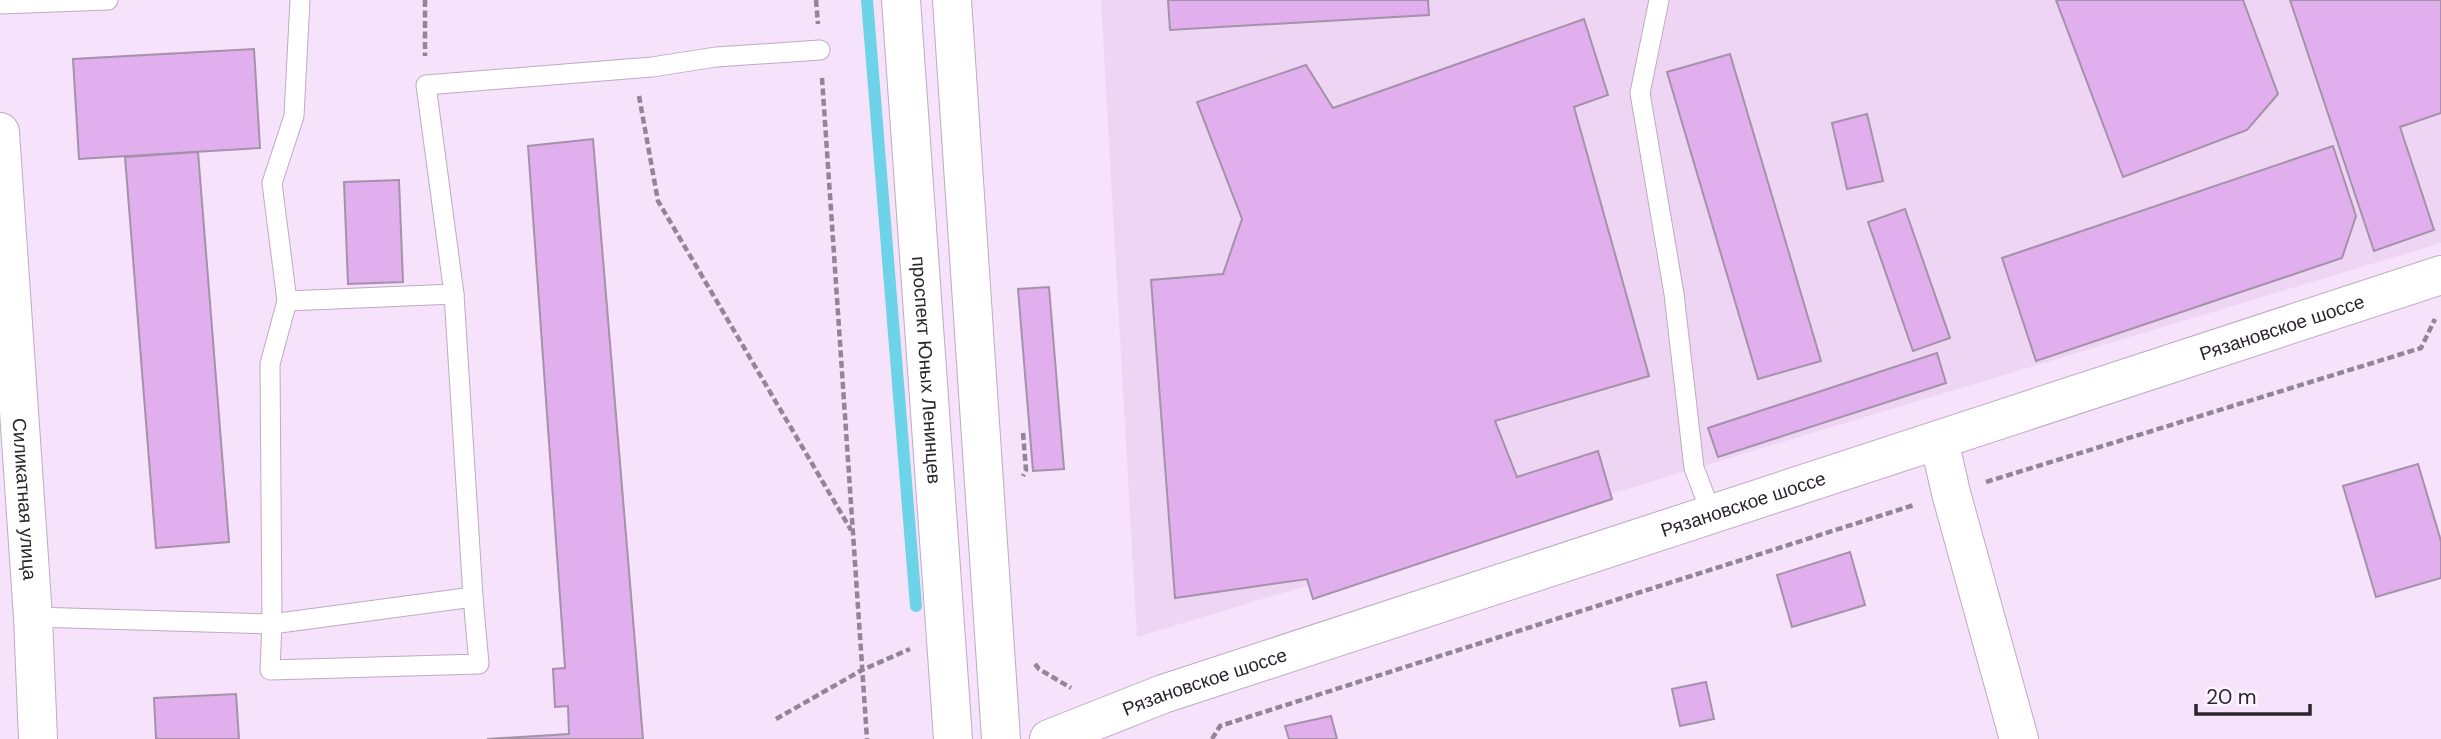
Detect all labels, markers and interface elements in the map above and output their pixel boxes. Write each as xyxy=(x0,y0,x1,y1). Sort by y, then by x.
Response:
street label: проспект Юных Ленинцев xyxy=(906,255,947,485)
street label: Рязановское шоссе xyxy=(2196,289,2368,366)
street label: Силикатная улица xyxy=(6,417,42,581)
street label: Рязановское шоссе xyxy=(1657,466,1829,543)
street label: Рязановское шоссе xyxy=(1119,642,1290,722)
scale bar xyxy=(2196,672,2310,716)
text: 20 m xyxy=(2206,683,2257,711)

